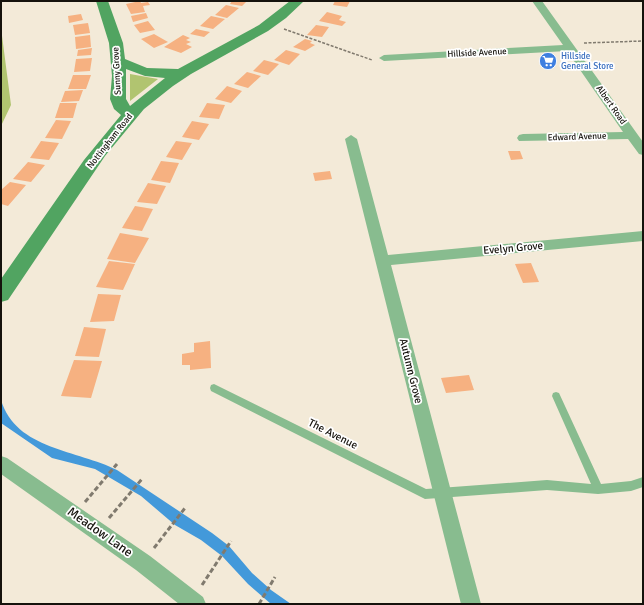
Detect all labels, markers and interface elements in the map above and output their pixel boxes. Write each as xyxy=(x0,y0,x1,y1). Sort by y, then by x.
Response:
street label: Sunny Grove xyxy=(110,46,124,95)
street label: Hillside Avenue xyxy=(447,46,507,60)
supermarket icon: Hillside General Store xyxy=(538,51,558,71)
place label: Hillside General Store xyxy=(561,51,614,72)
street label: Albert Road xyxy=(594,83,629,127)
street label: Nottingham Road xyxy=(85,111,135,171)
street label: Edward Avenue xyxy=(547,130,607,144)
street label: Evelyn Grove xyxy=(483,239,543,257)
street label: Autumn Grove xyxy=(397,337,425,405)
street label: The Avenue xyxy=(306,416,360,452)
street label: Meadow Lane xyxy=(64,504,136,560)

